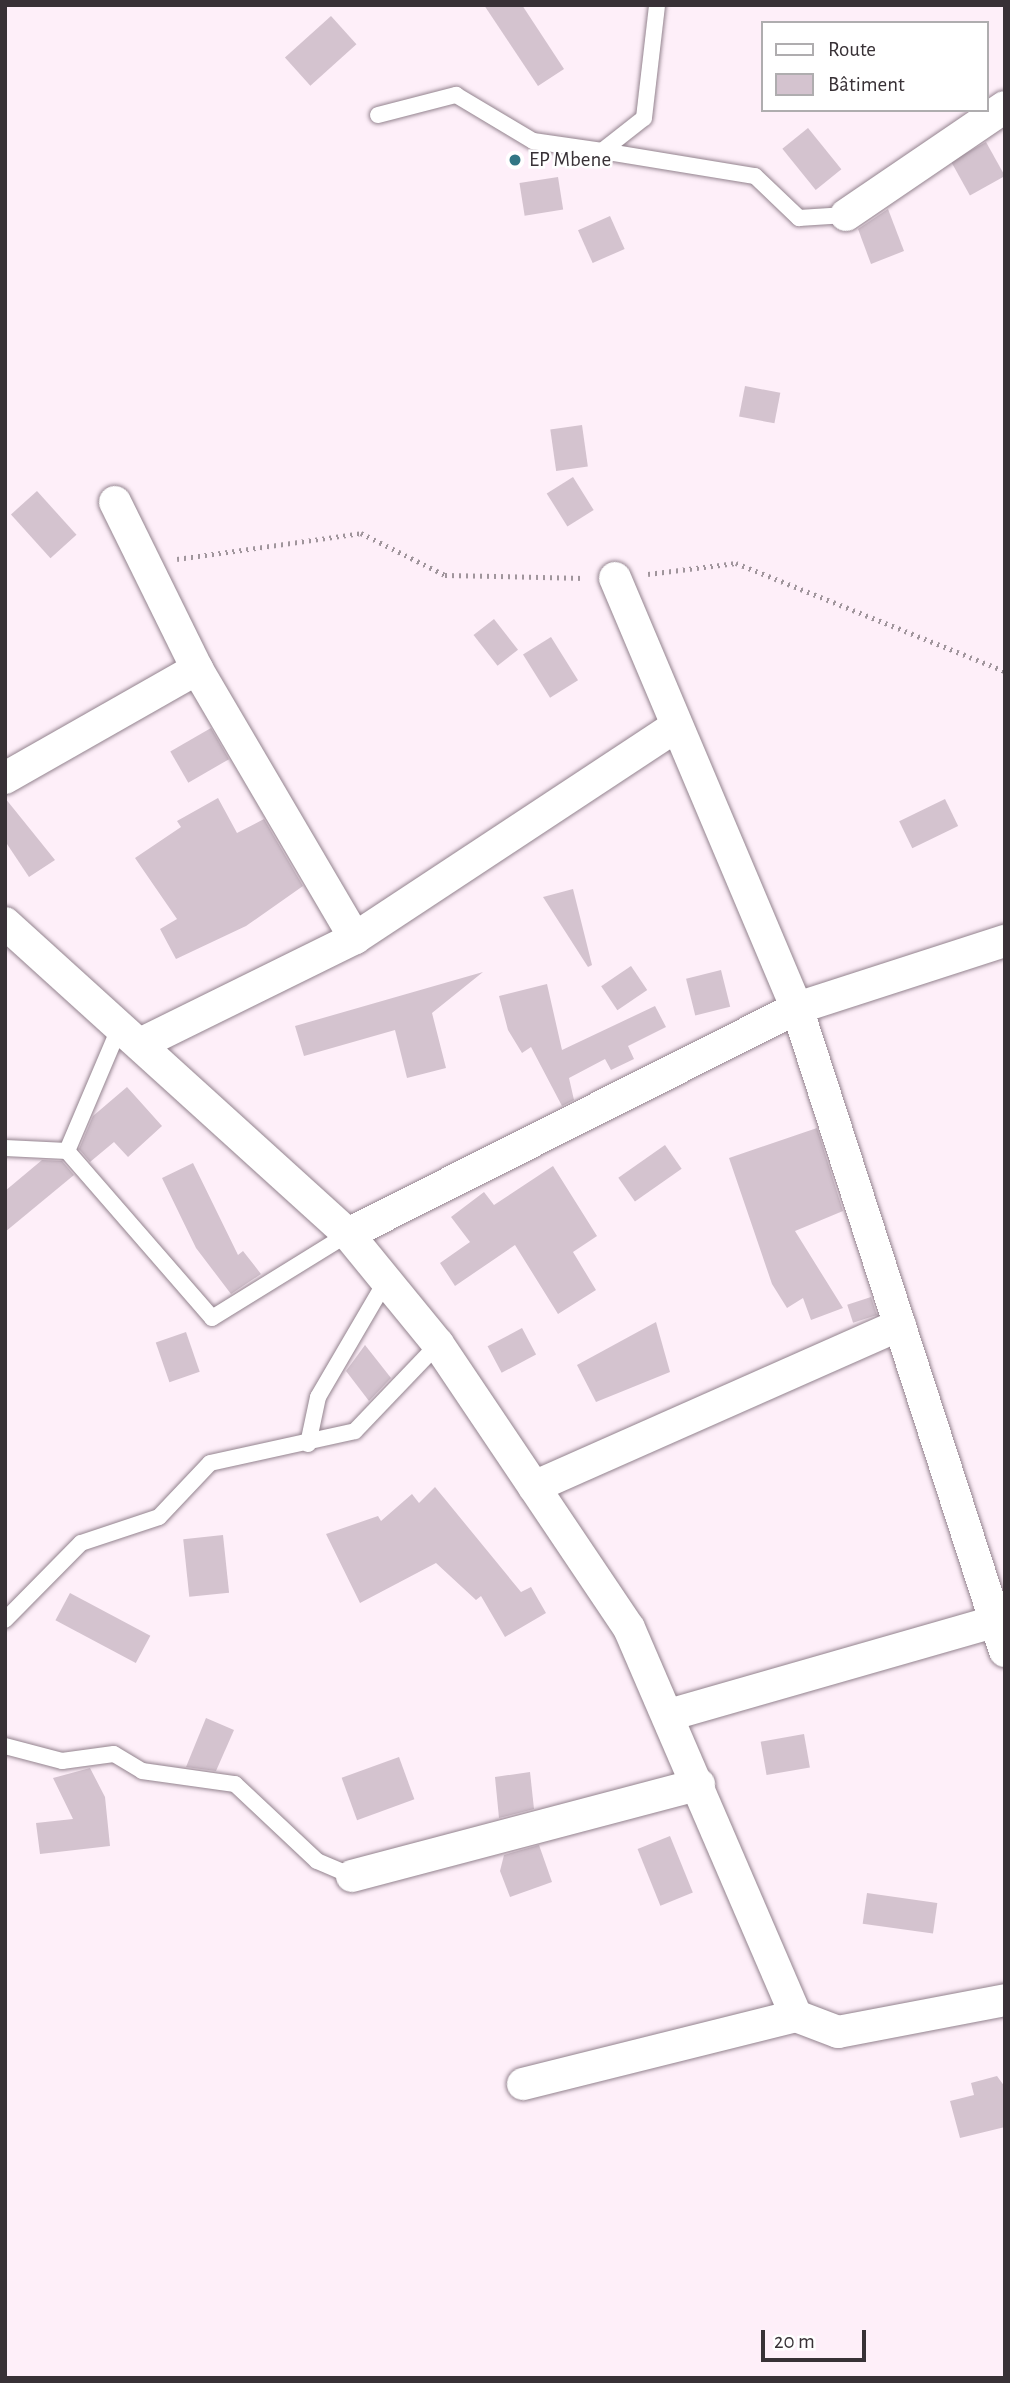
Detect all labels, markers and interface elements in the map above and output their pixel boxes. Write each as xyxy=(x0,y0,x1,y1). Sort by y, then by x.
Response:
legend xyxy=(762,21,989,112)
text: Route xyxy=(828,39,876,60)
text: Bâtiment xyxy=(828,74,905,95)
place label: EP Mbene xyxy=(529,147,611,173)
marker: EP Mbene xyxy=(507,152,523,168)
scale bar xyxy=(765,2316,870,2360)
text: 20 m xyxy=(774,2331,815,2352)

